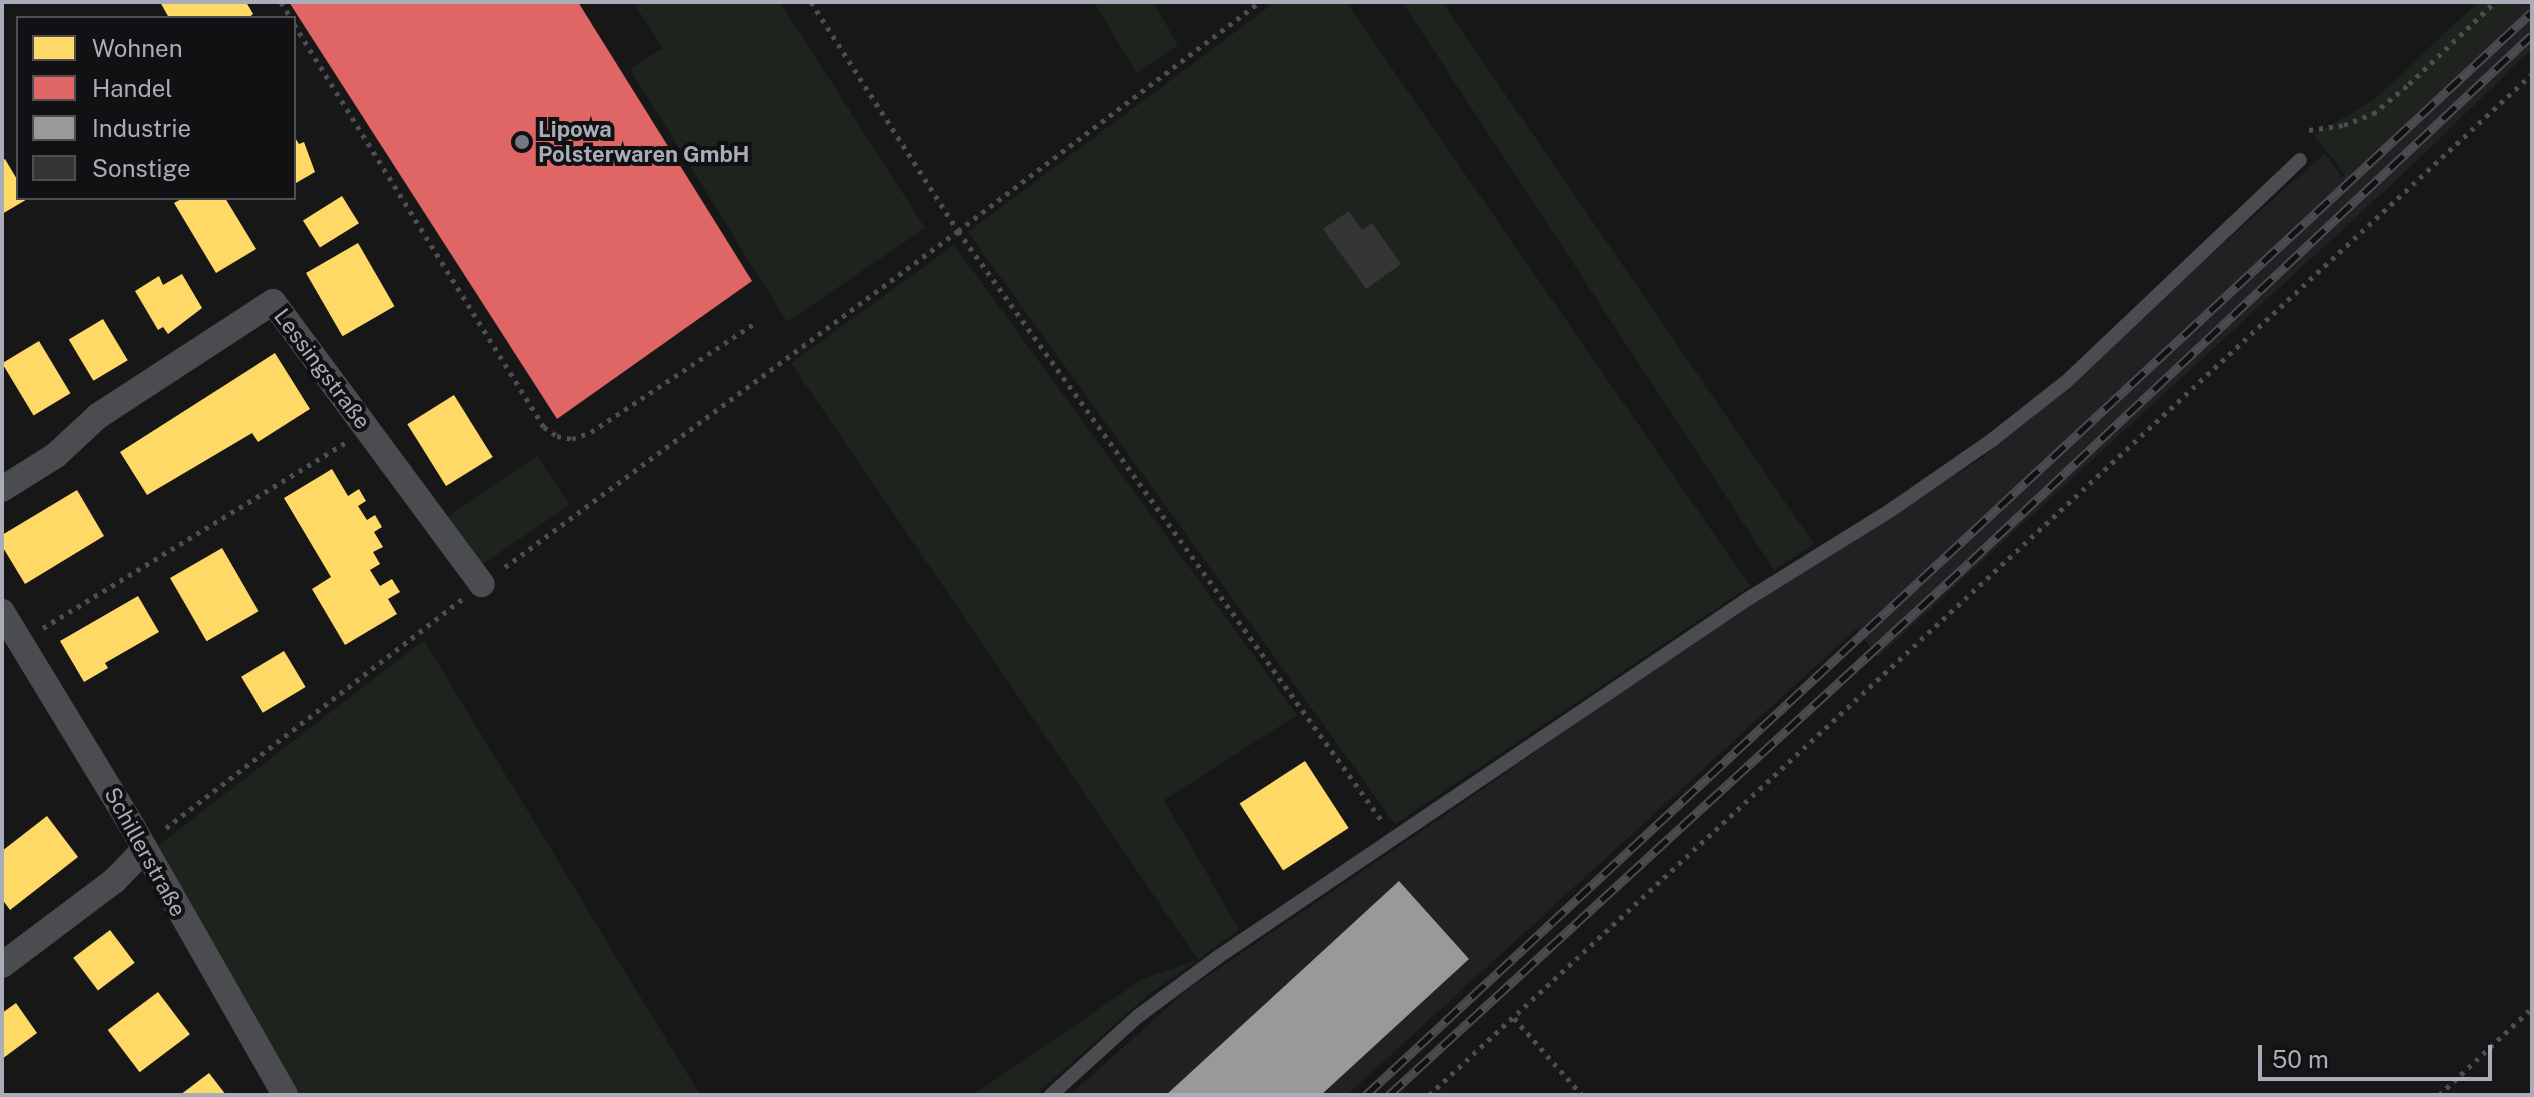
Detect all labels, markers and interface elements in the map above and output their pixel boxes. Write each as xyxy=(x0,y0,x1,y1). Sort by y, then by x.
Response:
legend xyxy=(16,16,296,200)
text: Wohnen xyxy=(92,34,183,62)
text: Handel xyxy=(92,74,173,102)
text: Industrie xyxy=(92,114,191,142)
place label: Lipowa Polsterwaren GmbH xyxy=(538,116,750,168)
marker: Lipowa Polsterwaren GmbH xyxy=(513,133,531,151)
text: Sonstige xyxy=(92,154,191,182)
street label: Lessingstraße xyxy=(268,304,376,434)
street label: Schillerstraße xyxy=(99,783,191,921)
scale bar xyxy=(2262,1029,2496,1079)
text: 50 m xyxy=(2272,1045,2329,1073)

